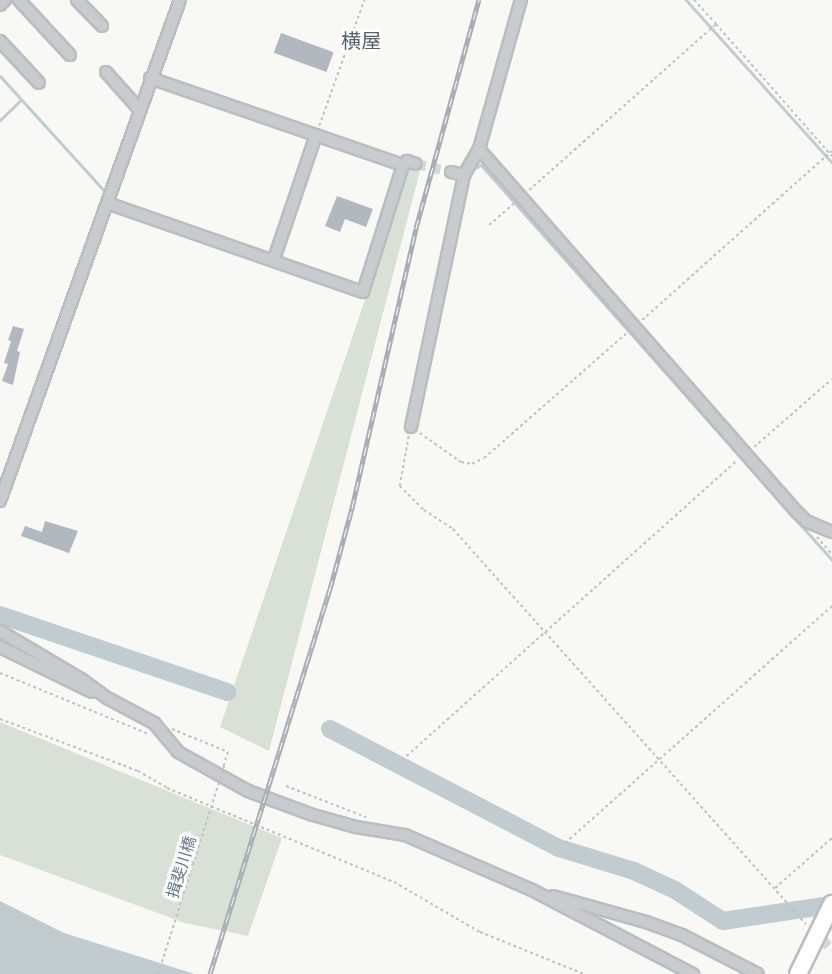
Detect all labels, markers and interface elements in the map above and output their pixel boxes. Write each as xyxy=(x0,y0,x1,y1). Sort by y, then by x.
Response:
district label: 横屋 xyxy=(341,29,381,53)
street label: 揖斐川橋 xyxy=(162,834,200,900)

